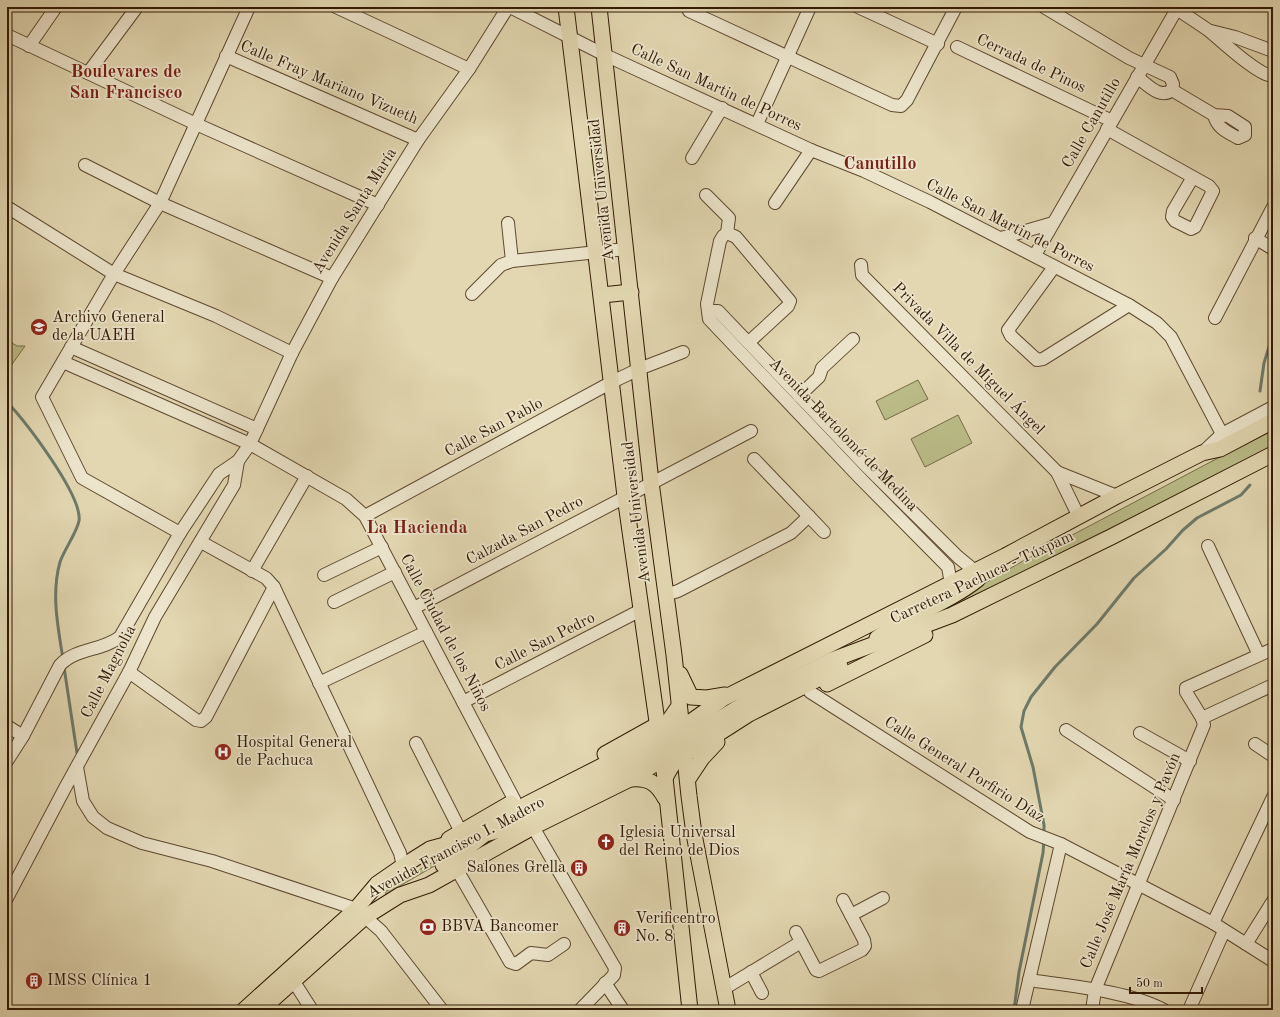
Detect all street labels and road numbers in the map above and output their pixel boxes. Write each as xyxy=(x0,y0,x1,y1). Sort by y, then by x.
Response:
street label: Cerrada de Pinos xyxy=(974,32,1088,96)
street label: Calle Fray Mariano Vizueth xyxy=(238,38,421,128)
street label: Calle San Martin de Porres xyxy=(628,41,804,135)
street label: Calle Canutillo xyxy=(1060,75,1124,171)
street label: Avenida Universidad xyxy=(587,118,617,262)
street label: Avenida Santa María xyxy=(310,145,400,277)
street label: Calle San Martin de Porres xyxy=(923,177,1097,276)
street label: Privada Villa de Miguel Ángel xyxy=(889,277,1050,438)
street label: Avenida Bartolomé de Medina xyxy=(766,355,920,515)
street label: Calle San Pablo xyxy=(442,395,546,461)
street label: Avenida Universidad xyxy=(620,440,654,584)
street label: Calzada San Pedro xyxy=(464,493,586,569)
street label: Carretera Pachuca - Túxpam xyxy=(888,528,1076,628)
street label: Calle Ciudad de los Niños xyxy=(397,552,493,714)
street label: Calle San Pedro xyxy=(492,610,598,674)
street label: Calle Magnolia xyxy=(79,623,139,721)
street label: Calle General Porfirio Díaz xyxy=(881,714,1047,826)
street label: Calle José María Morelos y Pavón xyxy=(1078,750,1184,971)
street label: Avenida Francisco I. Madero xyxy=(365,794,547,902)

